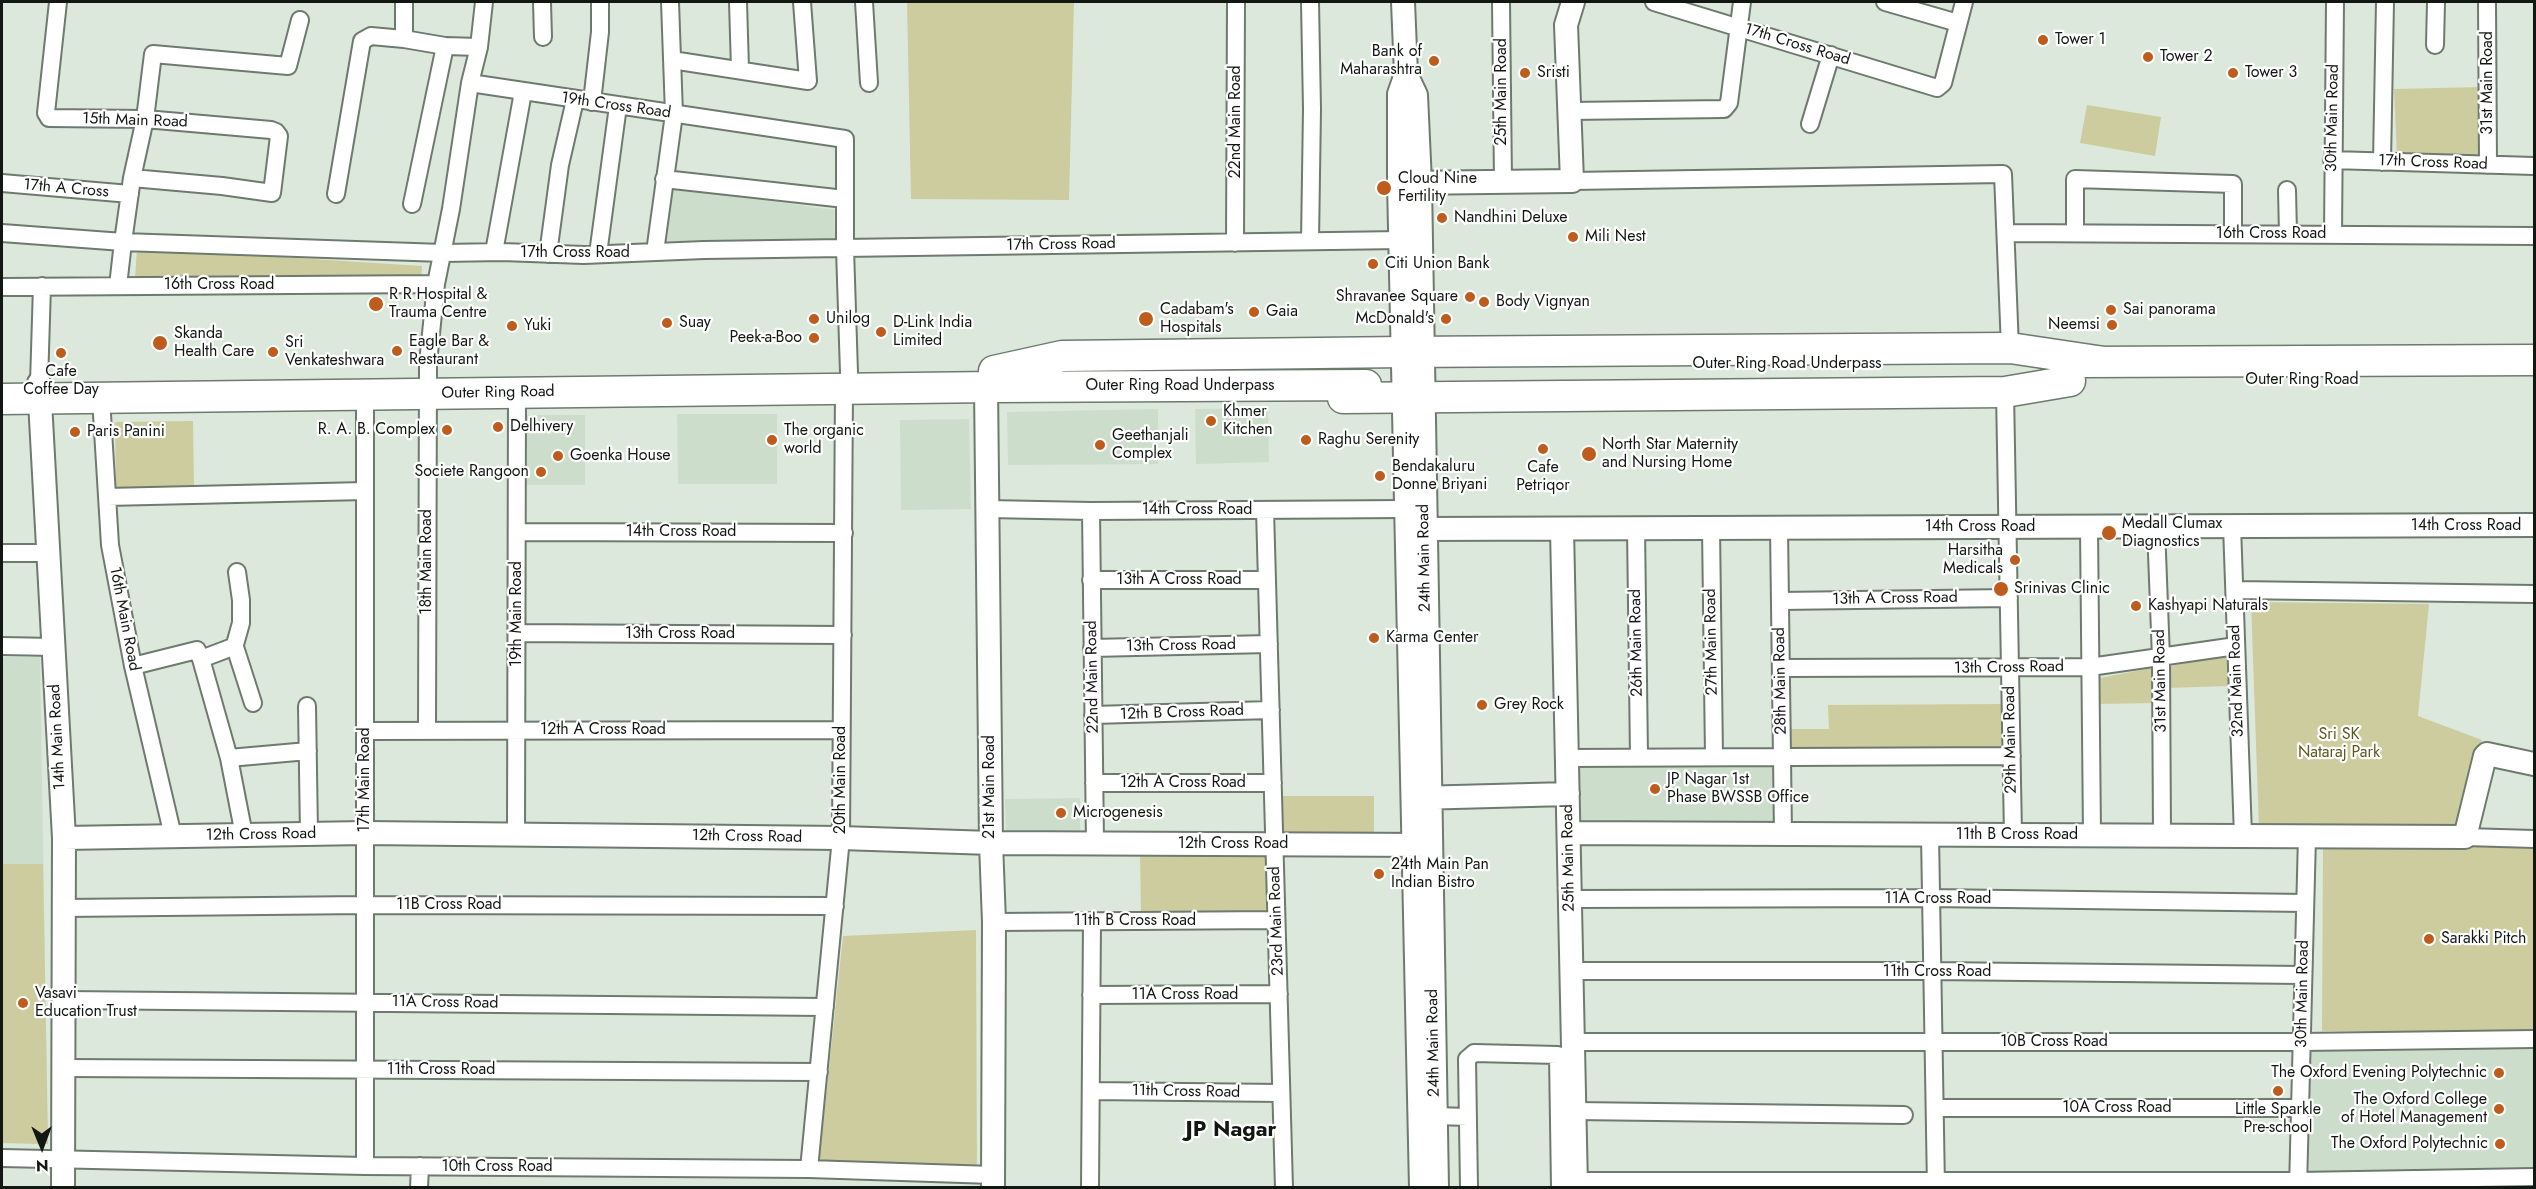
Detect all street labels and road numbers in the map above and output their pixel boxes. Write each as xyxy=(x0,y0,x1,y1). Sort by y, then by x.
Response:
street label: 17th Cross Road xyxy=(1742,20,1852,70)
street label: 31st Main Road xyxy=(2478,31,2498,135)
street label: 25th Main Road xyxy=(1492,38,1512,146)
street label: 30th Main Road xyxy=(2322,64,2344,172)
street label: 22nd Main Road xyxy=(1226,65,1246,179)
street label: 19th Cross Road xyxy=(560,89,672,123)
street label: 15th Main Road xyxy=(82,110,188,132)
street label: 17th Cross Road xyxy=(2378,151,2488,175)
street label: 17th A Cross xyxy=(22,176,110,202)
street label: 16th Cross Road xyxy=(2216,224,2326,244)
street label: 17th Cross Road xyxy=(1006,234,1116,256)
street label: 17th Cross Road xyxy=(520,243,630,263)
street label: 16th Cross Road xyxy=(164,275,274,295)
street label: Outer Ring Road Underpass xyxy=(1692,354,1882,374)
street label: Outer Ring Road xyxy=(2245,370,2359,390)
street label: Outer Ring Road Underpass xyxy=(1085,376,1275,396)
street label: Outer Ring Road xyxy=(441,382,555,404)
street label: 14th Cross Road xyxy=(1142,500,1252,520)
street label: 24th Main Road xyxy=(1414,504,1436,612)
street label: 18th Main Road xyxy=(417,509,437,615)
street label: 14th Cross Road xyxy=(2411,516,2521,536)
street label: 14th Cross Road xyxy=(1925,517,2035,537)
street label: 14th Cross Road xyxy=(626,522,736,542)
street label: 19th Main Road xyxy=(507,561,527,667)
street label: 16th Main Road xyxy=(104,565,144,673)
street label: 13th A Cross Road xyxy=(1116,570,1242,590)
street label: 27th Main Road xyxy=(1701,588,1723,696)
street label: 13th A Cross Road xyxy=(1832,588,1958,610)
street label: 26th Main Road xyxy=(1626,589,1648,697)
street label: 22nd Main Road xyxy=(1082,620,1104,734)
street label: 13th Cross Road xyxy=(625,624,735,644)
street label: 32nd Main Road xyxy=(2225,624,2249,738)
street label: 28th Main Road xyxy=(1770,627,1792,735)
street label: 31st Main Road xyxy=(2150,629,2172,733)
street label: 13th Cross Road xyxy=(1126,635,1236,657)
street label: 13th Cross Road xyxy=(1954,657,2064,679)
street label: 14th Main Road xyxy=(46,684,70,790)
street label: 29th Main Road xyxy=(2000,686,2022,794)
street label: 12th B Cross Road xyxy=(1120,701,1244,725)
street label: 12th A Cross Road xyxy=(540,720,666,740)
street label: 20th Main Road xyxy=(831,726,851,834)
street label: 17th Main Road xyxy=(355,727,375,833)
street label: 21st Main Road xyxy=(980,735,1000,839)
street label: 12th A Cross Road xyxy=(1120,773,1246,793)
street label: 25th Main Road xyxy=(1558,804,1580,912)
street label: 12th Cross Road xyxy=(206,824,316,846)
street label: 11th B Cross Road xyxy=(1956,825,2078,845)
street label: 12th Cross Road xyxy=(692,826,802,848)
street label: 12th Cross Road xyxy=(1178,834,1288,854)
street label: 23rd Main Road xyxy=(1265,866,1289,976)
street label: 11A Cross Road xyxy=(1885,889,1991,909)
street label: 11B Cross Road xyxy=(396,895,502,915)
street label: 11th B Cross Road xyxy=(1074,911,1196,931)
street label: 30th Main Road xyxy=(2292,940,2314,1048)
street label: 11th Cross Road xyxy=(1883,962,1991,982)
street label: 11A Cross Road xyxy=(1132,985,1238,1005)
street label: 24th Main Road xyxy=(1423,989,1445,1097)
street label: 11A Cross Road xyxy=(391,992,499,1014)
street label: 10B Cross Road xyxy=(2000,1032,2108,1052)
street label: 11th Cross Road xyxy=(387,1060,495,1080)
street label: 11th Cross Road xyxy=(1132,1081,1240,1103)
street label: 10A Cross Road xyxy=(2062,1098,2172,1118)
street label: 10th Cross Road xyxy=(442,1157,552,1177)

